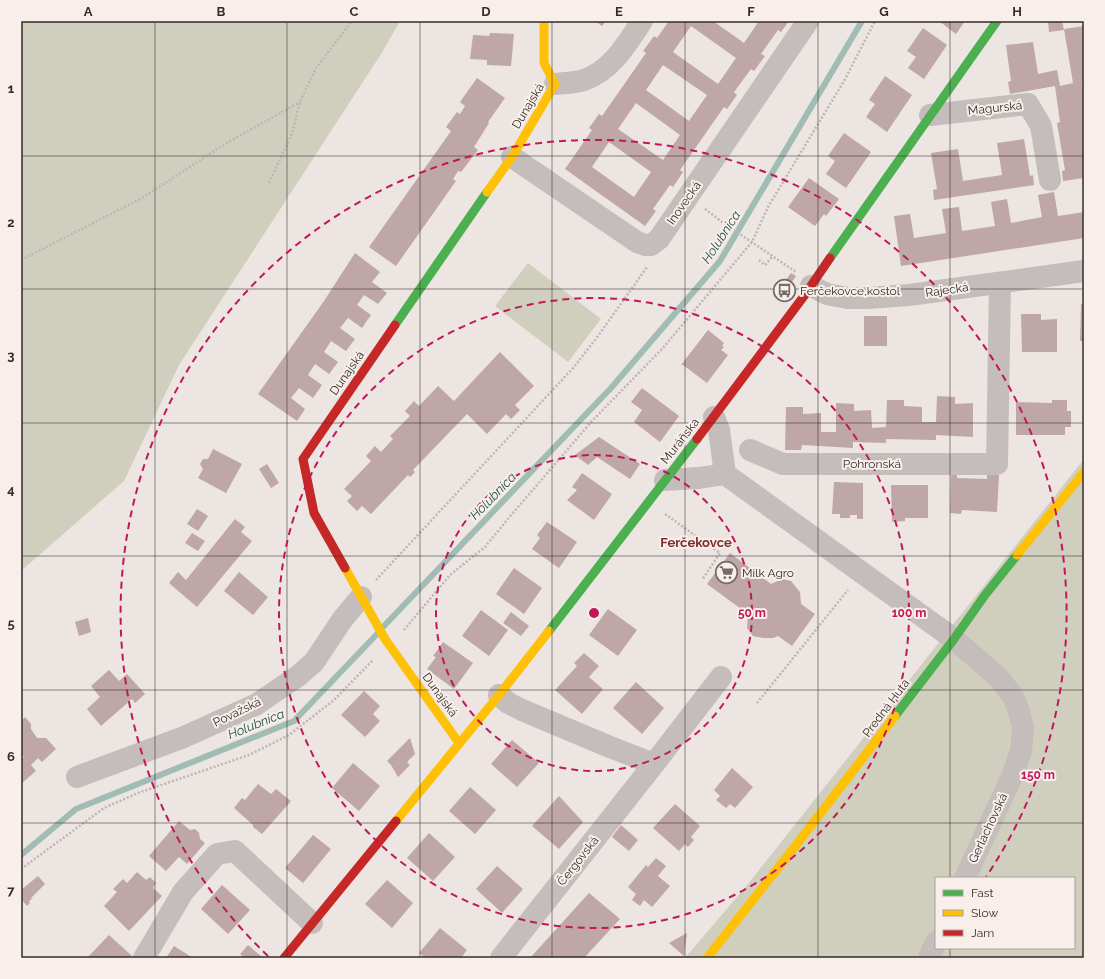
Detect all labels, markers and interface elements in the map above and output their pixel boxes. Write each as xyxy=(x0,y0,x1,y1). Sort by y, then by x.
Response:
text: A xyxy=(84,4,93,19)
text: B xyxy=(217,4,226,19)
text: C xyxy=(350,4,359,19)
text: D xyxy=(481,4,491,19)
text: E xyxy=(615,4,623,19)
text: F xyxy=(747,4,755,19)
text: G xyxy=(879,4,889,19)
text: H xyxy=(1012,4,1022,19)
text: 1 xyxy=(8,81,15,96)
street label: Dunajská xyxy=(509,81,547,131)
street label: Magurská xyxy=(967,98,1023,118)
street label: Inovecká xyxy=(664,179,704,227)
water label: Holubnica xyxy=(698,208,744,266)
text: 2 xyxy=(7,215,15,230)
bus stop icon: Ferčekovce,kostol xyxy=(771,278,797,304)
street label: Rajecká xyxy=(924,280,970,300)
place label: Ferčekovce,kostol xyxy=(800,284,901,298)
text: 3 xyxy=(7,348,15,363)
street label: Dunajská xyxy=(327,348,367,398)
street label: Muráňska xyxy=(658,415,702,467)
street label: Pohronská xyxy=(843,457,901,471)
water label: Holubnica xyxy=(467,469,519,523)
text: 4 xyxy=(7,482,15,497)
district label: Ferčekovce xyxy=(660,535,732,550)
supermarket icon: Milk Agro xyxy=(713,560,739,586)
place label: Milk Agro xyxy=(742,566,794,580)
centre of rings xyxy=(587,606,601,620)
text: 50 m xyxy=(738,606,766,620)
text: 100 m xyxy=(892,606,926,620)
text: 5 xyxy=(7,616,15,631)
street label: Dunajská xyxy=(419,670,461,720)
street label: Predná Huta xyxy=(860,676,912,740)
street label: Považská xyxy=(211,694,263,730)
water label: Holubnica xyxy=(226,706,287,742)
text: 6 xyxy=(7,749,15,764)
text: 150 m xyxy=(1021,768,1055,782)
street label: Gerlachovská xyxy=(966,791,1010,865)
street label: Čergovská xyxy=(554,834,602,888)
legend xyxy=(935,877,1075,949)
text: 7 xyxy=(7,883,15,898)
text: Fast xyxy=(971,886,994,900)
text: Slow xyxy=(971,906,998,920)
text: Jam xyxy=(971,926,994,940)

